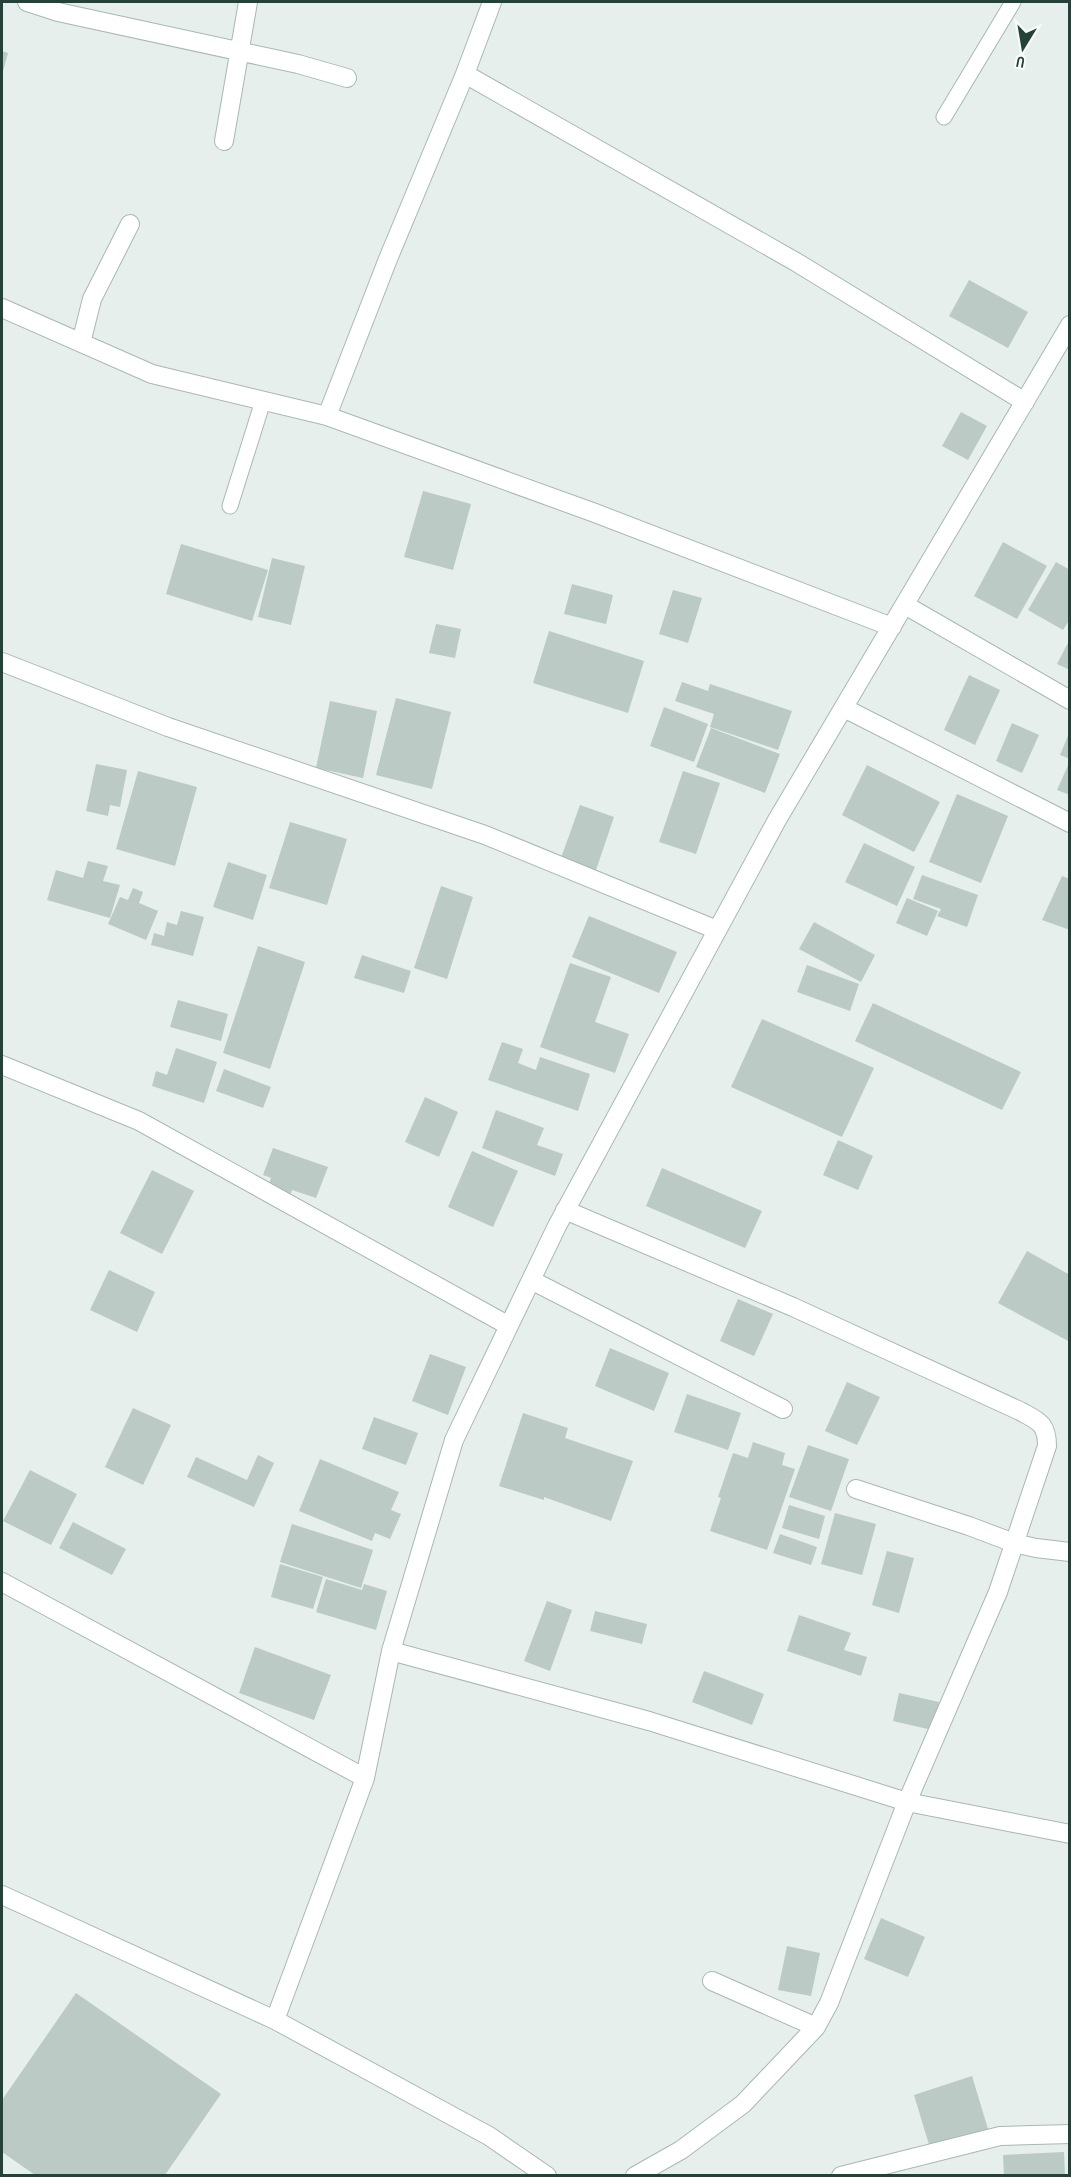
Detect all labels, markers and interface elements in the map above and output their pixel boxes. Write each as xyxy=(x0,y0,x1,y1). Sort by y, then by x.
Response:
north arrow xyxy=(993,18,1053,78)
text: U xyxy=(1015,51,1026,71)

